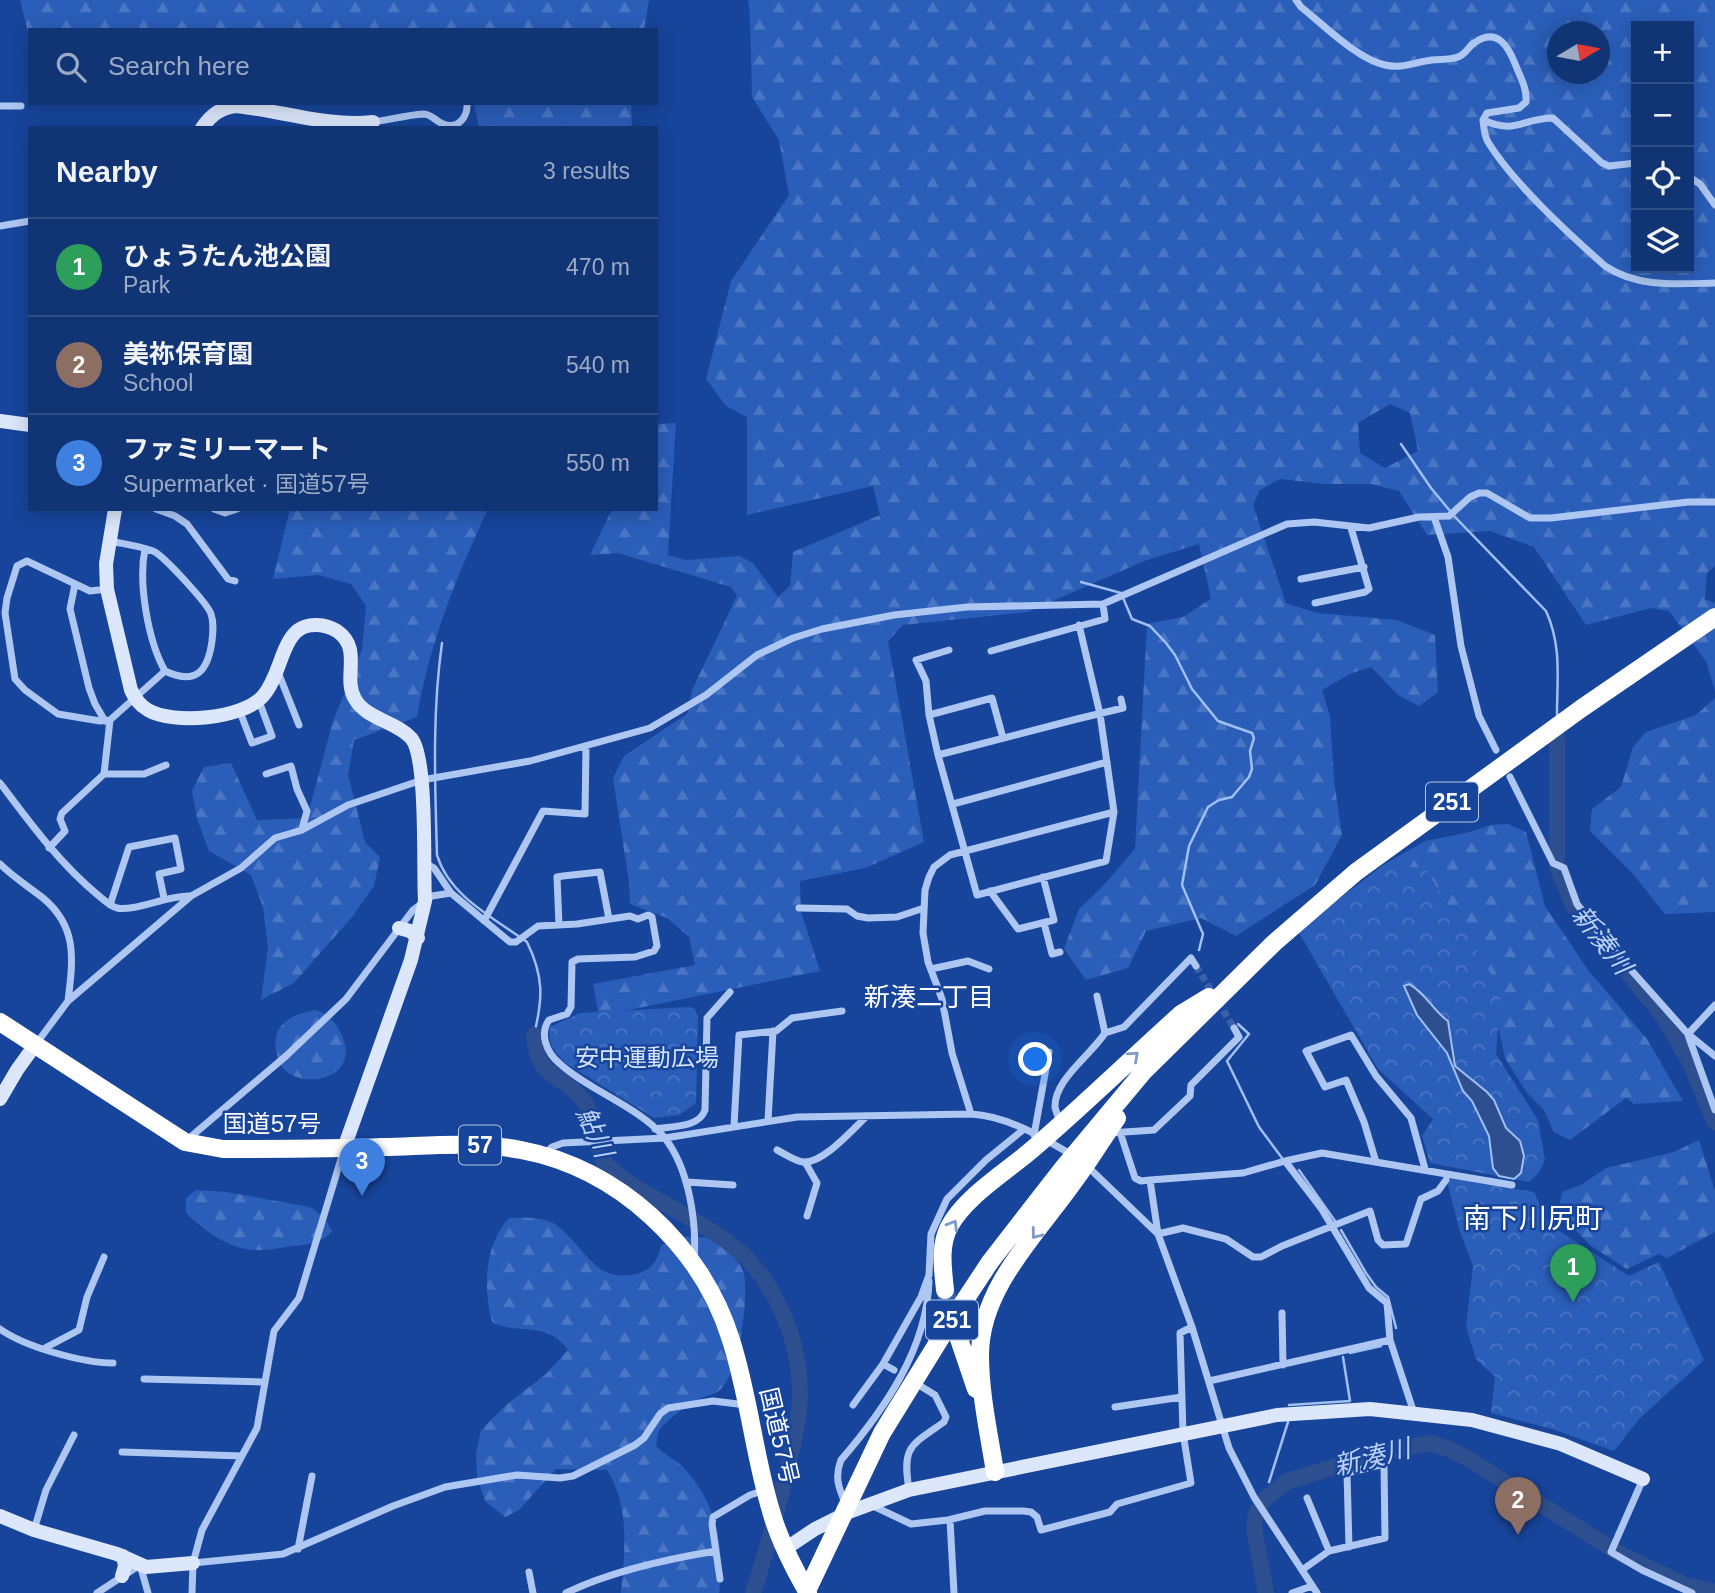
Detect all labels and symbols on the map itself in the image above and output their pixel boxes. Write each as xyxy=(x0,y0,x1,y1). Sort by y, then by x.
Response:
north arrow xyxy=(1547,21,1610,84)
road number: 251 xyxy=(1426,782,1478,822)
water label: 新湊川 xyxy=(1566,900,1640,982)
district label: 新湊二丁目 xyxy=(864,982,994,1012)
your location xyxy=(1018,1042,1052,1076)
park label: 安中運動広場 xyxy=(575,1044,719,1071)
one-way arrow xyxy=(1126,1052,1139,1065)
water label: 鮎川 xyxy=(571,1102,620,1165)
street label: 国道57号 xyxy=(223,1110,321,1137)
road number: 57 xyxy=(459,1126,501,1164)
pin: 3 xyxy=(339,1138,385,1196)
district label: 南下川尻町 xyxy=(1463,1203,1603,1234)
one-way arrow xyxy=(945,1220,958,1233)
one-way arrow xyxy=(1032,1226,1044,1238)
pin: 1 xyxy=(1550,1244,1596,1302)
road number: 251 xyxy=(926,1301,978,1340)
street label: 国道57号 xyxy=(755,1385,804,1487)
water label: 新湊川 xyxy=(1331,1432,1416,1481)
pin: 2 xyxy=(1495,1477,1541,1535)

